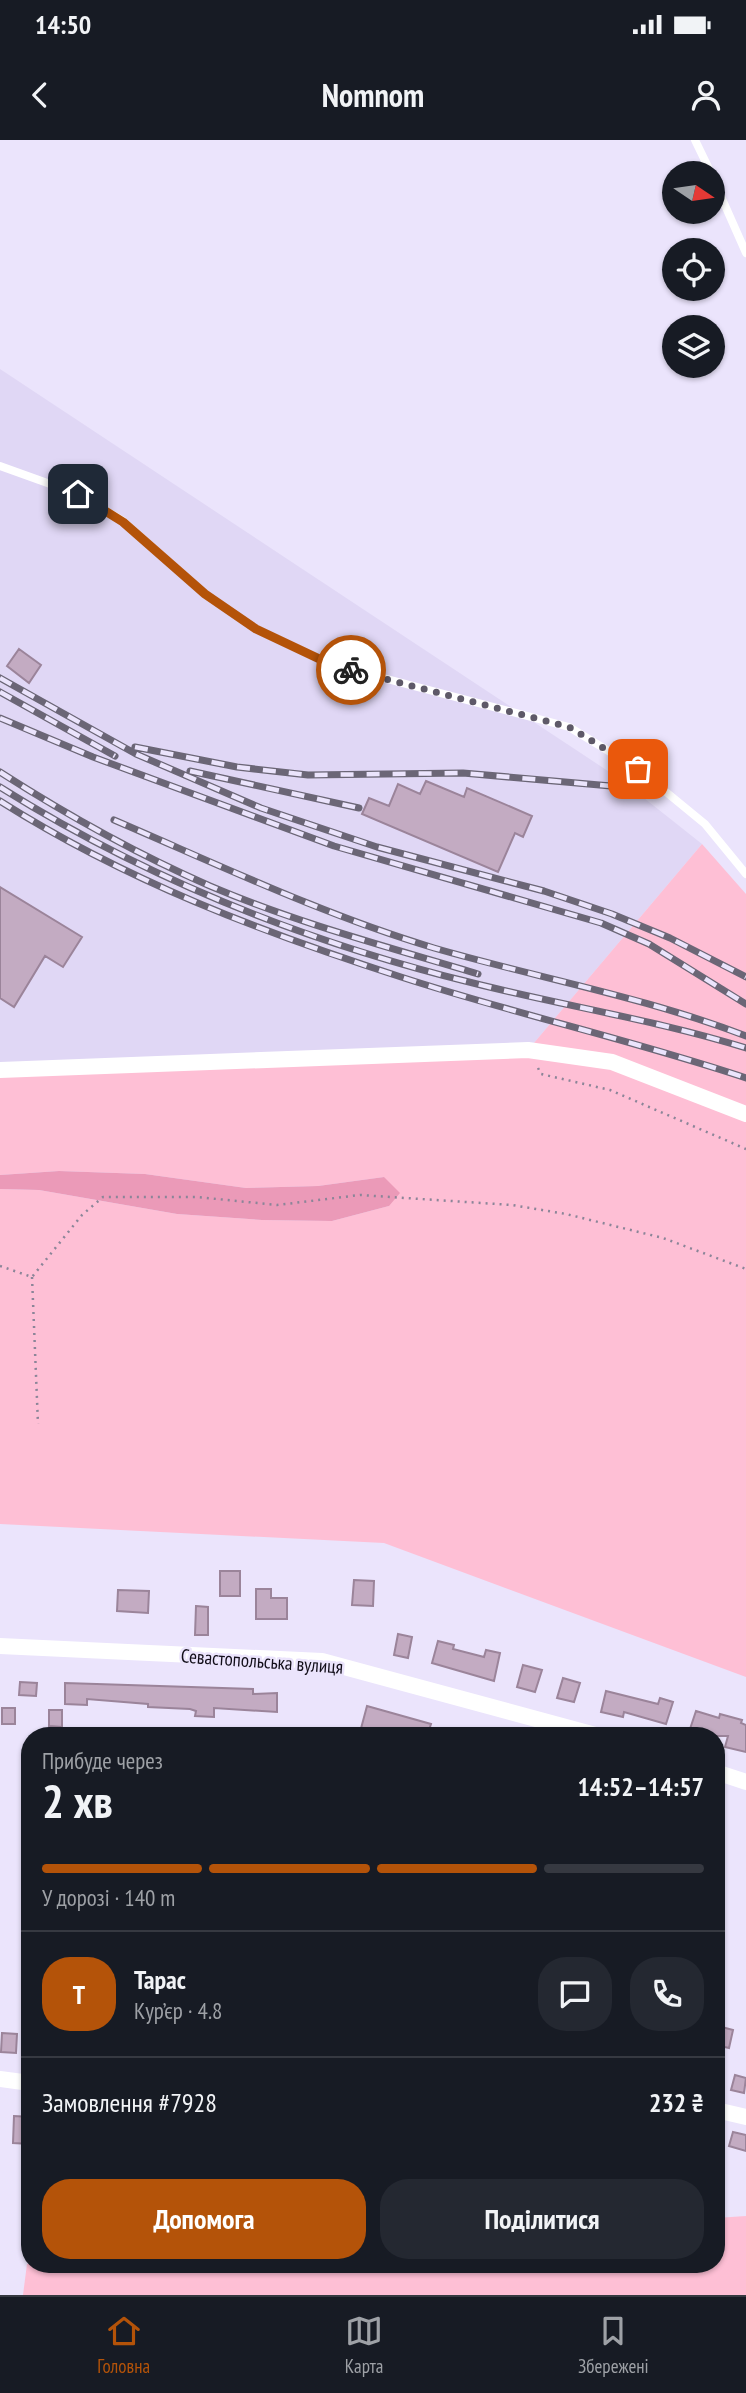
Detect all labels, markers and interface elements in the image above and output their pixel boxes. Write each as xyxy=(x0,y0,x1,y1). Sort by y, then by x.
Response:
text: 14:50 xyxy=(35,8,91,41)
text: Nomnom xyxy=(322,74,424,116)
icon: back xyxy=(21,76,59,114)
icon: person xyxy=(687,76,725,114)
north arrow xyxy=(662,161,724,224)
map controls xyxy=(662,161,725,378)
button: locate xyxy=(662,238,725,301)
button: layers xyxy=(662,315,725,378)
pin xyxy=(48,464,108,524)
icon: home xyxy=(59,475,97,513)
courier xyxy=(316,635,386,705)
icon: bike xyxy=(332,651,370,689)
pin xyxy=(608,739,668,799)
icon: bag xyxy=(619,750,657,788)
street label: Севастопольська вулиця xyxy=(180,1643,344,1679)
text: Прибуде через xyxy=(42,1746,163,1775)
text: 14:52–14:57 xyxy=(577,1770,704,1803)
text: 2 хв xyxy=(42,1771,113,1831)
text: У дорозі · 140 m xyxy=(42,1883,175,1912)
button: chat xyxy=(538,1957,612,2031)
button: phone xyxy=(630,1957,704,2031)
text: Тарас xyxy=(134,1963,186,1996)
text: Т xyxy=(73,1978,85,2011)
text: Кур’єр · 4.8 xyxy=(134,1996,222,2025)
text: Замовлення #7928 xyxy=(42,2086,217,2119)
text: 232 ₴ xyxy=(649,2086,704,2119)
button: Допомога xyxy=(42,2179,366,2259)
button: Поділитися xyxy=(380,2179,704,2259)
tab: Головна xyxy=(97,2312,150,2378)
tab: Карта xyxy=(345,2312,383,2378)
tab: Збережені xyxy=(578,2312,649,2378)

